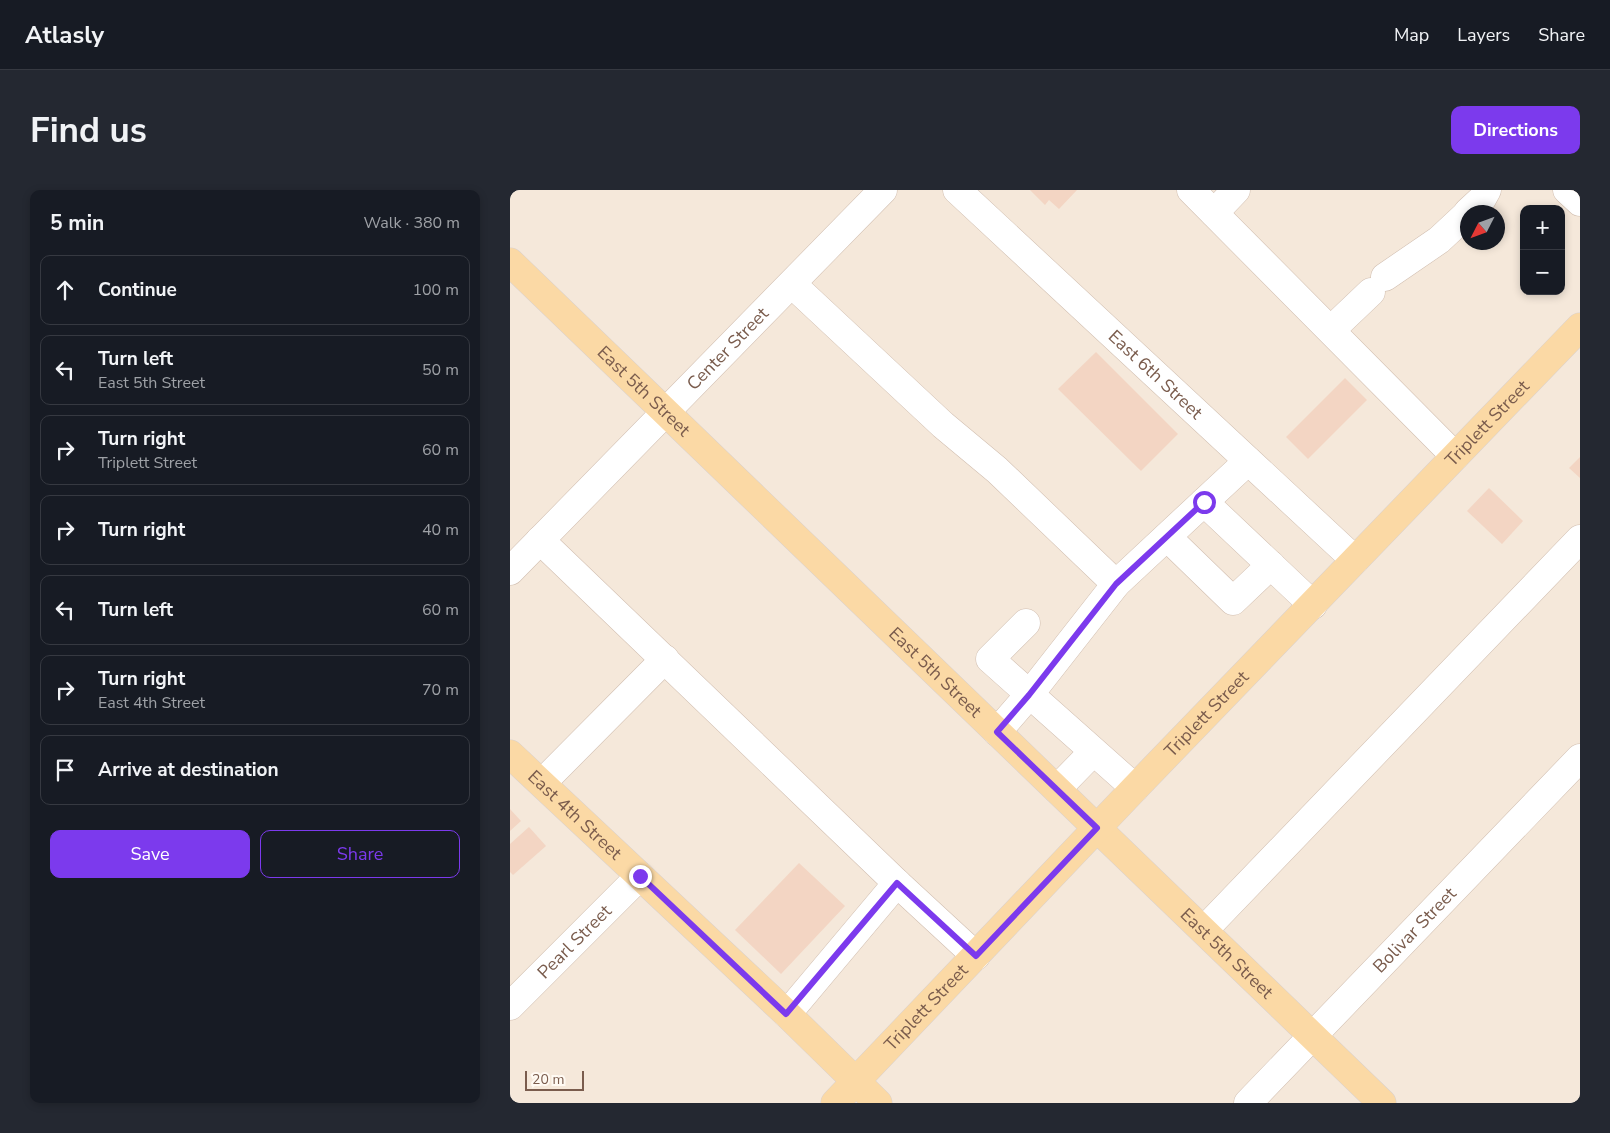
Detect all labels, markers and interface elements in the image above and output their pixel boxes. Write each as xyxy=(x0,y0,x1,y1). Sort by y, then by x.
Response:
text: Atlasly xyxy=(25,19,104,51)
text: Map xyxy=(1394,23,1429,47)
text: Layers xyxy=(1457,23,1510,47)
text: Share xyxy=(1538,23,1585,47)
button: Directions xyxy=(1451,106,1580,154)
text: Find us xyxy=(30,107,147,154)
north arrow xyxy=(1460,205,1505,250)
map controls xyxy=(1520,205,1565,295)
button: + xyxy=(1520,205,1565,250)
text: 5 min xyxy=(50,209,104,237)
text: Walk · 380 m xyxy=(364,212,460,234)
button: − xyxy=(1520,250,1565,295)
icon: ahead xyxy=(51,276,79,304)
text: Continue xyxy=(98,277,177,303)
text: 100 m xyxy=(412,279,459,301)
street label: Center Street xyxy=(681,302,774,396)
street label: East 6th Street xyxy=(1103,325,1208,425)
street label: East 5th Street xyxy=(592,341,696,442)
text: Turn left xyxy=(98,346,173,372)
icon: left xyxy=(51,356,79,384)
text: 50 m xyxy=(422,359,459,381)
text: East 5th Street xyxy=(98,372,205,394)
street label: Triplett Street xyxy=(1440,374,1535,472)
text: Turn right xyxy=(98,426,185,452)
icon: right xyxy=(51,436,79,464)
text: 60 m xyxy=(422,439,459,461)
text: Triplett Street xyxy=(98,452,197,474)
route start xyxy=(1193,491,1216,514)
icon: right xyxy=(51,516,79,544)
text: Turn right xyxy=(98,517,185,543)
text: 40 m xyxy=(422,519,459,541)
icon: left xyxy=(51,596,79,624)
text: Turn left xyxy=(98,597,173,623)
text: 60 m xyxy=(422,599,459,621)
street label: East 5th Street xyxy=(884,622,988,723)
street label: Triplett Street xyxy=(1159,665,1254,762)
text: Turn right xyxy=(98,666,185,692)
icon: right xyxy=(51,676,79,704)
text: 70 m xyxy=(422,679,459,701)
text: East 4th Street xyxy=(98,692,205,714)
icon: arrive xyxy=(51,756,79,784)
text: Arrive at destination xyxy=(98,757,279,783)
street label: East 4th Street xyxy=(523,765,628,865)
button: Save xyxy=(50,830,250,878)
button: Share xyxy=(260,830,460,878)
route end xyxy=(629,865,652,888)
street label: Bolivar Street xyxy=(1367,881,1462,978)
street label: Pearl Street xyxy=(532,899,617,984)
street label: East 5th Street xyxy=(1175,903,1279,1004)
street label: Triplett Street xyxy=(879,958,974,1056)
scale bar xyxy=(525,1068,584,1091)
text: 20 m xyxy=(532,1070,564,1089)

